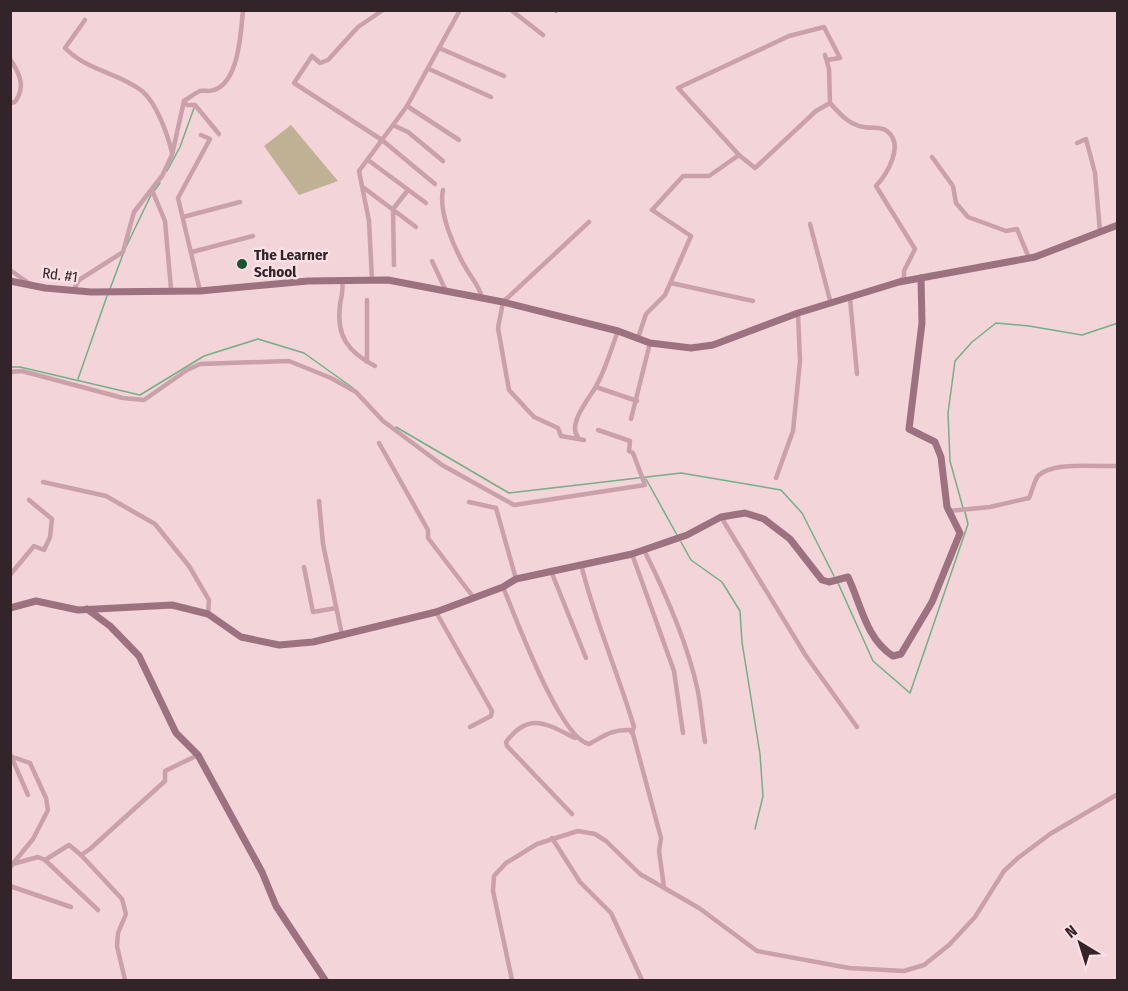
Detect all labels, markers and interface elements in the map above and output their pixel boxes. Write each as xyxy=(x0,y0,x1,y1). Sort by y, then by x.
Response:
place label: The Learner School xyxy=(254,246,329,281)
marker: The Learner School xyxy=(235,257,249,271)
street label: Rd. #1 xyxy=(41,264,79,286)
north arrow xyxy=(1050,913,1110,973)
text: N xyxy=(1061,921,1081,942)

